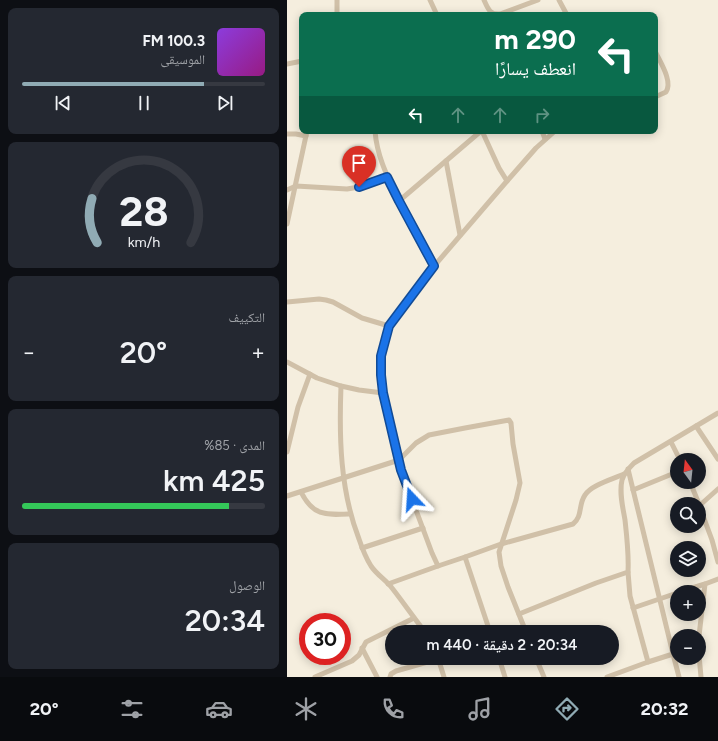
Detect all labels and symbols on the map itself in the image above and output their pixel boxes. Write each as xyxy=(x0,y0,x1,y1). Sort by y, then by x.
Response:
pin xyxy=(342,146,376,187)
north arrow xyxy=(670,453,706,489)
position arrow xyxy=(391,478,433,520)
speed limit sign: 30 xyxy=(299,613,351,665)

